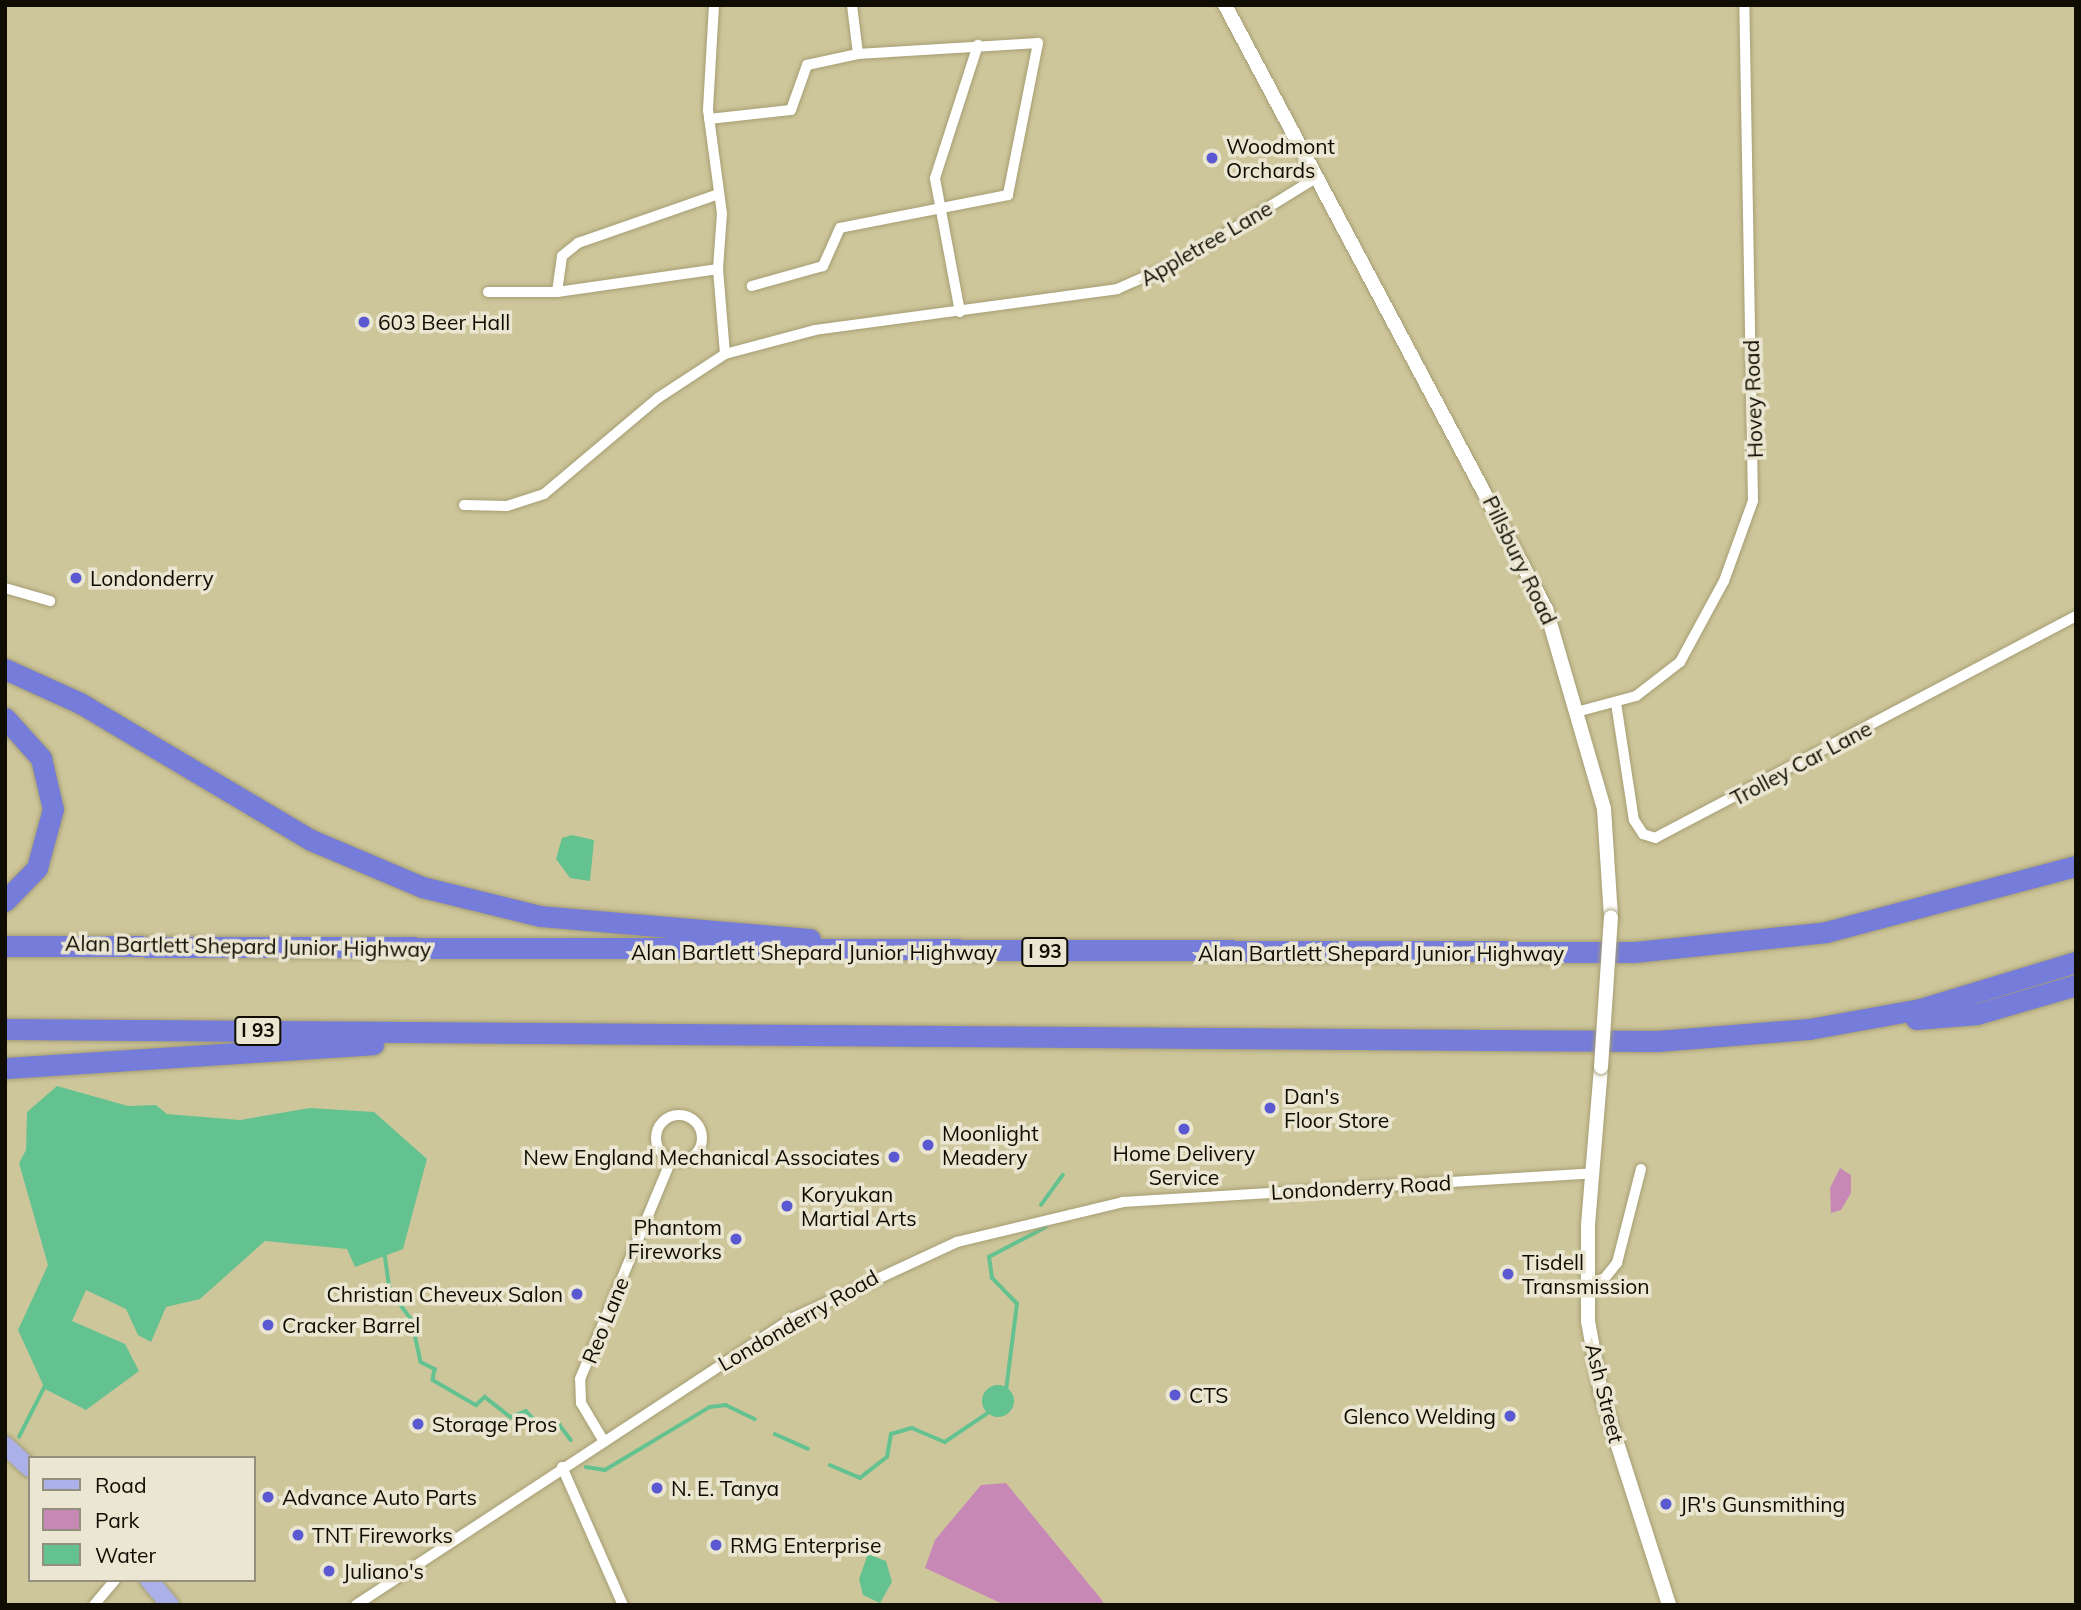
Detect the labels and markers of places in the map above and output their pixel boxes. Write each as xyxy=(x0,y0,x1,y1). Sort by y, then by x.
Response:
place label: Woodmont Orchards xyxy=(1226,133,1335,183)
marker: Woodmont Orchards xyxy=(1204,150,1220,166)
place label: 603 Beer Hall xyxy=(378,309,510,335)
marker: 603 Beer Hall xyxy=(356,314,372,330)
place label: Londonderry xyxy=(90,565,214,591)
marker: Londonderry xyxy=(68,570,84,586)
place label: Dan's Floor Store xyxy=(1284,1083,1389,1133)
marker: Dan's Floor Store xyxy=(1262,1100,1278,1116)
place label: Moonlight Meadery xyxy=(942,1120,1039,1170)
marker: Home Delivery Service xyxy=(1176,1121,1192,1137)
marker: Moonlight Meadery xyxy=(920,1137,936,1153)
place label: Home Delivery Service xyxy=(1113,1140,1255,1190)
place label: New England Mechanical Associates xyxy=(523,1144,880,1170)
marker: New England Mechanical Associates xyxy=(886,1149,902,1165)
place label: Koryukan Martial Arts xyxy=(801,1181,917,1231)
marker: Koryukan Martial Arts xyxy=(779,1198,795,1214)
place label: Phantom Fireworks xyxy=(628,1214,722,1264)
marker: Phantom Fireworks xyxy=(728,1231,744,1247)
place label: Tisdell Transmission xyxy=(1522,1249,1649,1299)
marker: Tisdell Transmission xyxy=(1500,1266,1516,1282)
place label: Christian Cheveux Salon xyxy=(326,1281,563,1307)
marker: Christian Cheveux Salon xyxy=(569,1286,585,1302)
place label: Cracker Barrel xyxy=(282,1312,420,1338)
marker: Cracker Barrel xyxy=(260,1317,276,1333)
place label: CTS xyxy=(1189,1382,1228,1408)
marker: CTS xyxy=(1167,1387,1183,1403)
place label: Glenco Welding xyxy=(1343,1403,1496,1429)
marker: Glenco Welding xyxy=(1502,1408,1518,1424)
place label: Storage Pros xyxy=(432,1411,557,1437)
marker: Storage Pros xyxy=(410,1416,426,1432)
place label: N. E. Tanya xyxy=(671,1475,779,1501)
marker: N. E. Tanya xyxy=(649,1480,665,1496)
place label: Advance Auto Parts xyxy=(282,1484,477,1510)
marker: Advance Auto Parts xyxy=(260,1489,276,1505)
place label: JR's Gunsmithing xyxy=(1680,1491,1845,1517)
marker: JR's Gunsmithing xyxy=(1658,1496,1674,1512)
place label: TNT Fireworks xyxy=(312,1522,453,1548)
marker: TNT Fireworks xyxy=(290,1527,306,1543)
place label: RMG Enterprise xyxy=(730,1532,881,1558)
marker: RMG Enterprise xyxy=(708,1537,724,1553)
place label: Juliano's xyxy=(343,1558,424,1584)
marker: Juliano's xyxy=(321,1563,337,1579)

